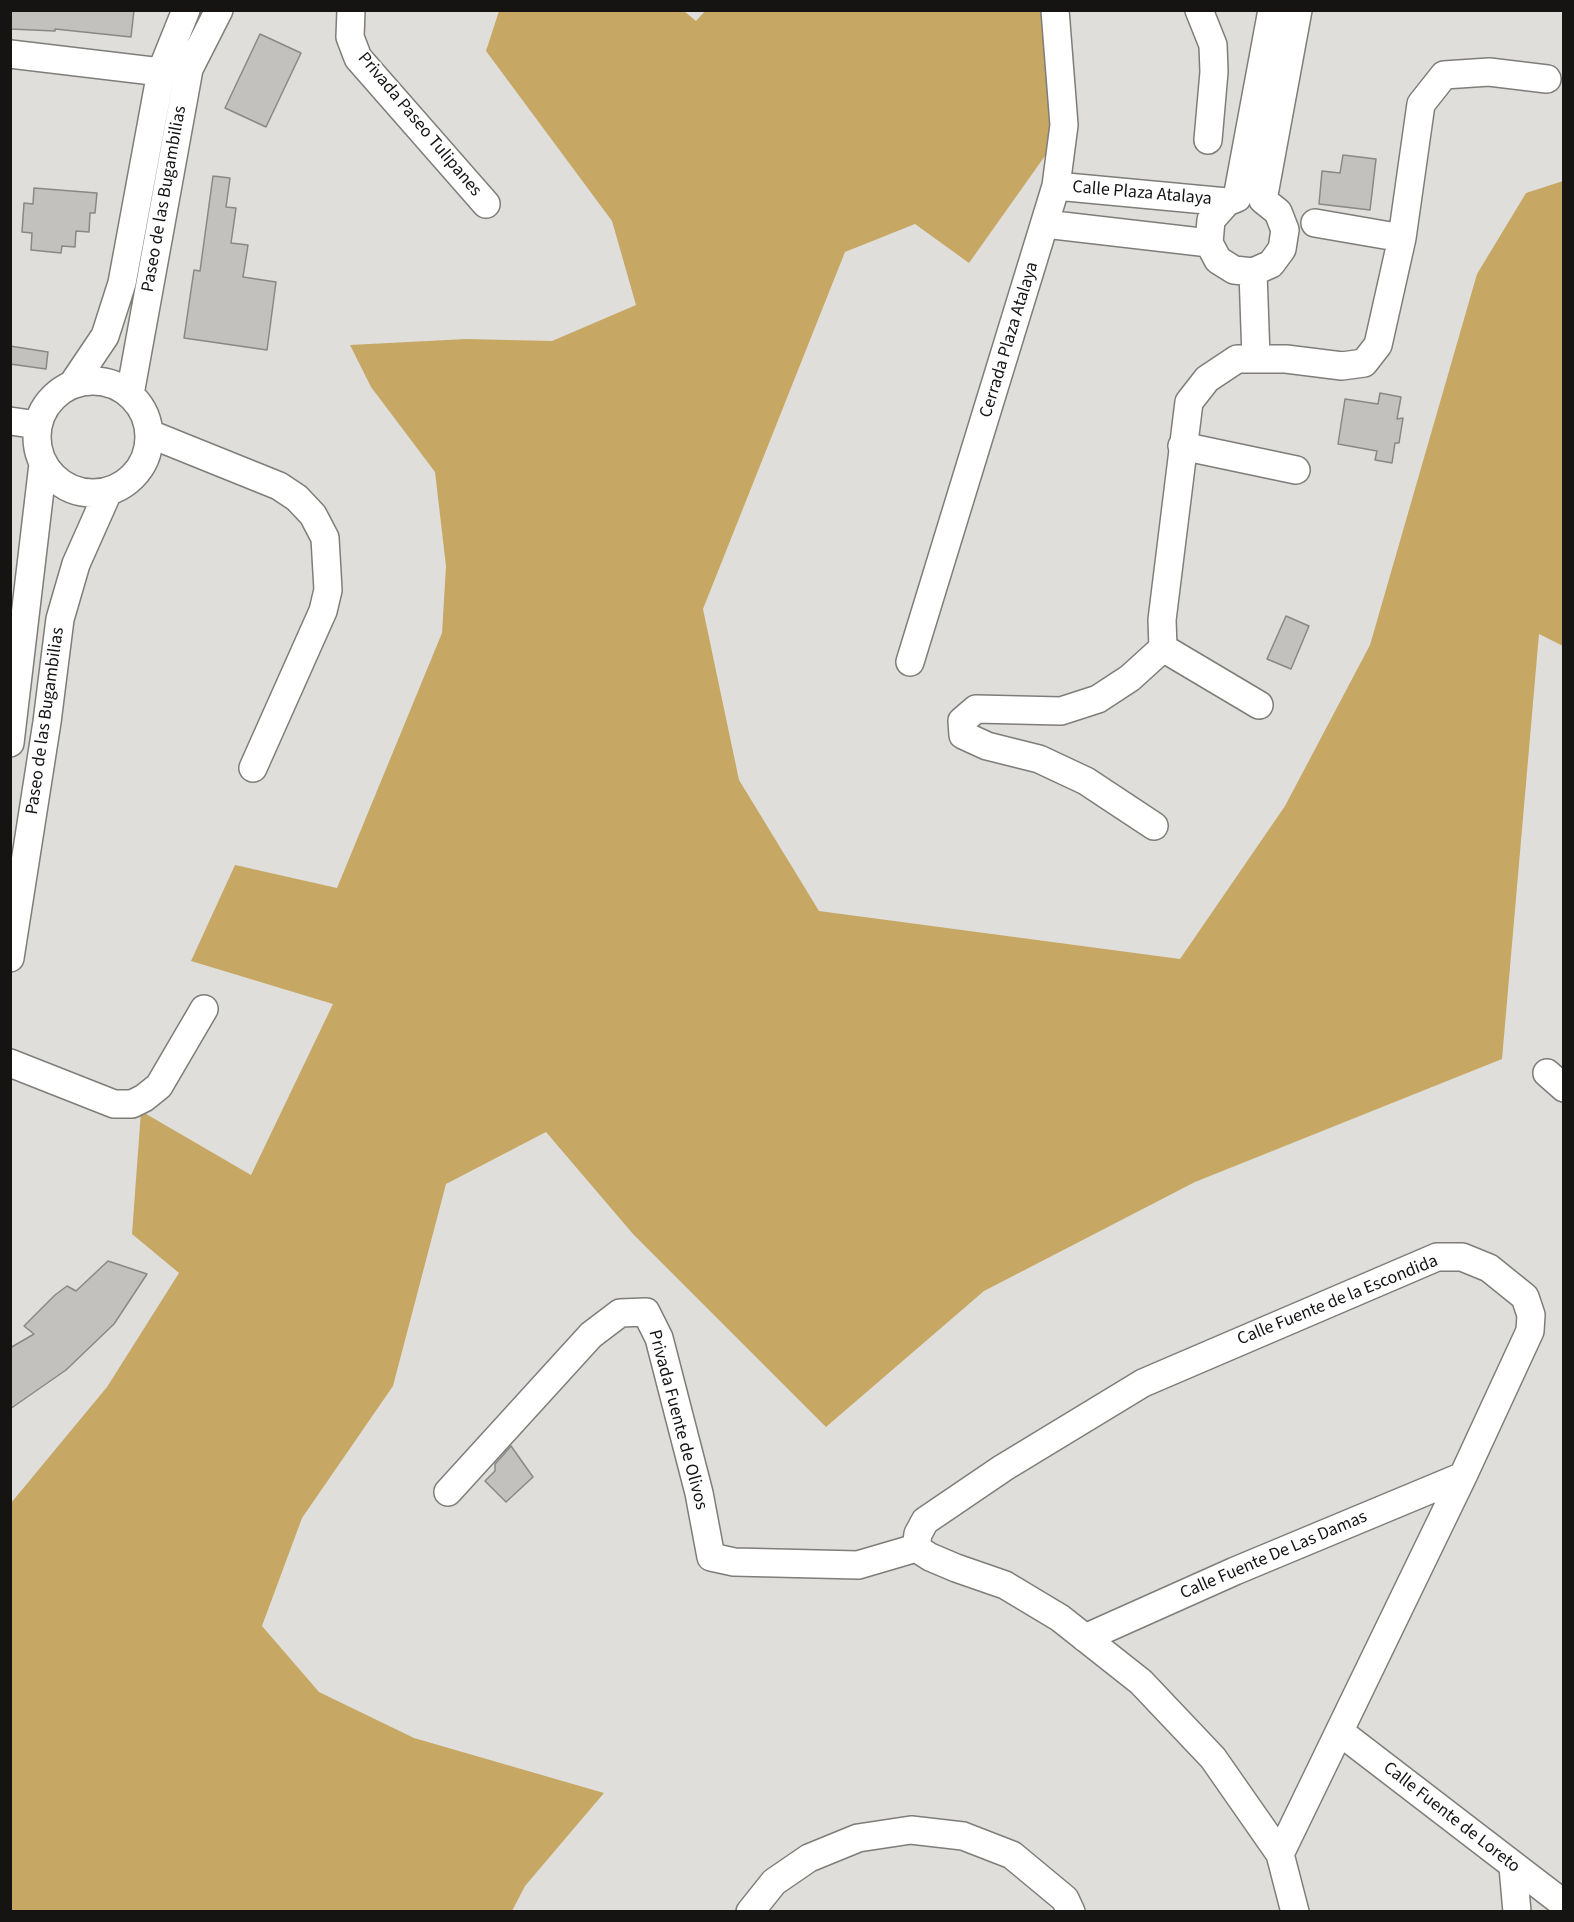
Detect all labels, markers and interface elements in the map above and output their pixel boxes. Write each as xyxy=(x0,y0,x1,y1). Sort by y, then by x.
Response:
street label: Privada Paseo Tulipanes xyxy=(352,48,486,202)
street label: Paseo de las Bugambilias xyxy=(138,104,192,294)
street label: Calle Plaza Atalaya xyxy=(1071,177,1213,211)
street label: Cerrada Plaza Atalaya xyxy=(976,259,1044,421)
street label: Paseo de las Bugambilias xyxy=(22,626,70,816)
street label: Calle Fuente de la Escondida xyxy=(1235,1251,1441,1351)
street label: Privada Fuente de Olivos xyxy=(643,1328,711,1512)
street label: Calle Fuente De Las Damas xyxy=(1177,1507,1371,1605)
street label: Calle Fuente de Loreto xyxy=(1378,1758,1524,1878)

